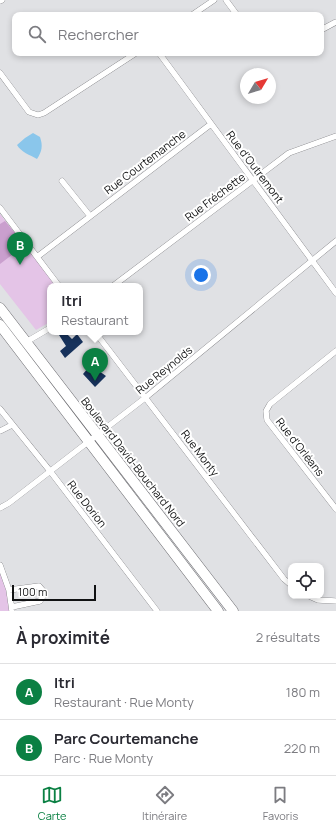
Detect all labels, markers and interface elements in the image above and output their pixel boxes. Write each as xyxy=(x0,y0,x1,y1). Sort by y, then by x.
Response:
search box xyxy=(12,12,324,56)
icon: search xyxy=(26,23,48,45)
text: Rechercher xyxy=(58,24,139,45)
north arrow xyxy=(240,68,276,104)
street label: Rue Courtemanche xyxy=(101,126,189,197)
street label: Rue d'Outremont xyxy=(223,128,287,206)
street label: Rue Fréchette xyxy=(182,169,248,224)
pin: B xyxy=(7,232,33,265)
your location xyxy=(191,265,211,285)
popup xyxy=(47,283,143,335)
text: Itri xyxy=(61,290,82,311)
text: Restaurant xyxy=(61,311,129,329)
street label: Rue Reynolds xyxy=(132,342,195,397)
pin: A xyxy=(82,348,108,381)
street label: Boulevard David-Bouchard Nord xyxy=(78,394,189,530)
street label: Rue d'Orléans xyxy=(273,414,328,479)
street label: Rue Monty xyxy=(178,426,223,479)
street label: Rue Dorion xyxy=(64,477,110,530)
map controls xyxy=(288,563,324,599)
button: locate xyxy=(288,563,324,599)
scale bar xyxy=(12,583,96,602)
text: 100 m xyxy=(18,584,47,599)
text: À proximité xyxy=(16,626,110,649)
text: 2 résultats xyxy=(256,628,320,646)
text: Itri xyxy=(54,672,75,693)
text: A xyxy=(25,683,33,701)
text: 180 m xyxy=(286,683,320,701)
text: Restaurant · Rue Monty xyxy=(54,693,194,711)
text: Parc Courtemanche xyxy=(54,728,199,749)
text: B xyxy=(25,739,33,757)
text: 220 m xyxy=(284,739,320,757)
text: Parc · Rue Monty xyxy=(54,749,153,767)
tab: Carte xyxy=(38,784,66,823)
tab: Itinéraire xyxy=(142,784,187,823)
tab: Favoris xyxy=(263,784,298,823)

